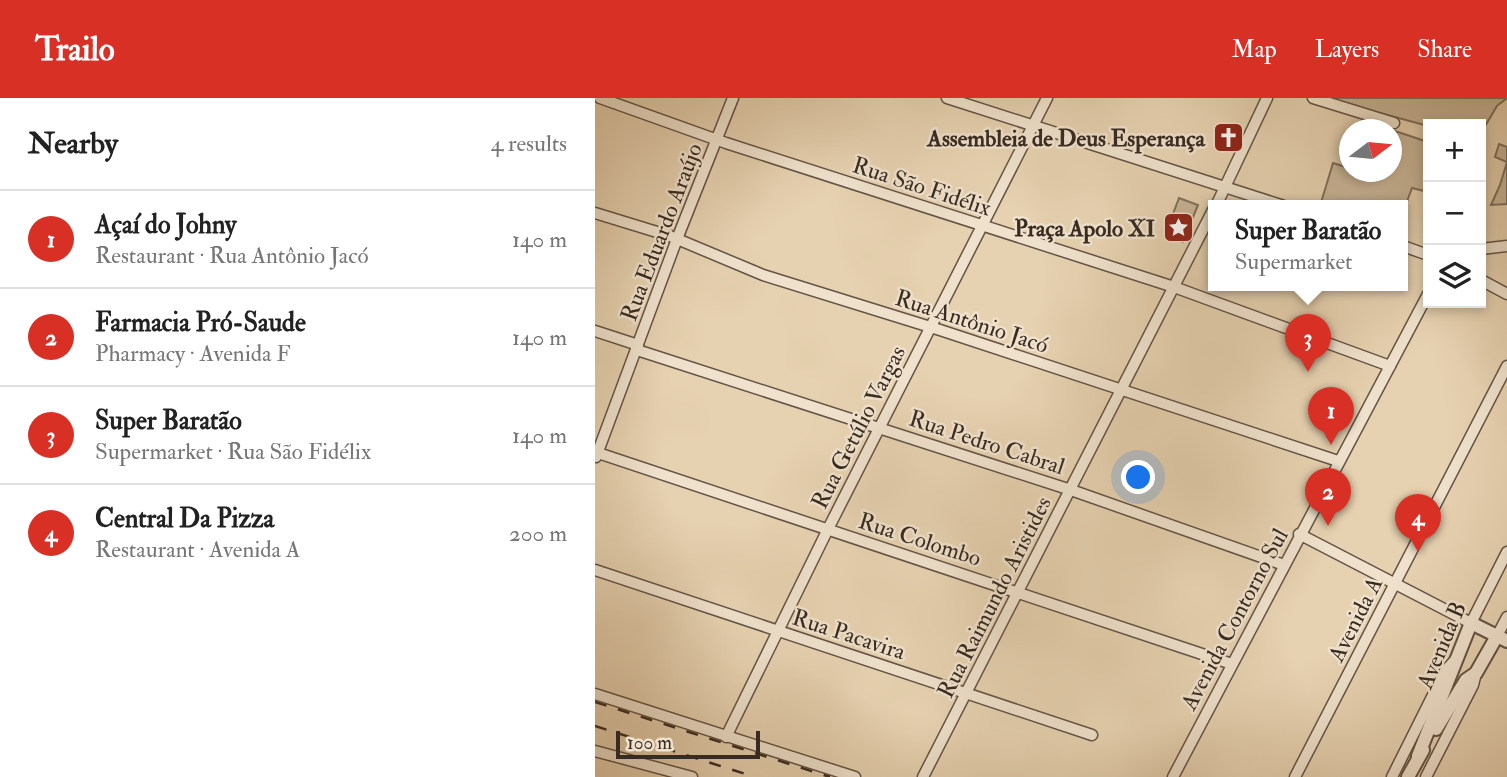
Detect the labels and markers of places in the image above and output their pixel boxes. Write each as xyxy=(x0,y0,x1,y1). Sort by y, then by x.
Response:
church icon: Assembleia de Deus Esperança xyxy=(1211,121,1245,155)
place label: Assembleia de Deus Esperança xyxy=(926,124,1207,154)
place icon: Praça Apolo XI xyxy=(1161,211,1195,245)
place label: Praça Apolo XI xyxy=(1014,214,1155,244)
pin: 3 xyxy=(1285,314,1331,372)
pin: 1 xyxy=(1308,387,1354,445)
pin: 2 xyxy=(1305,468,1351,526)
pin: 4 xyxy=(1395,494,1441,552)

